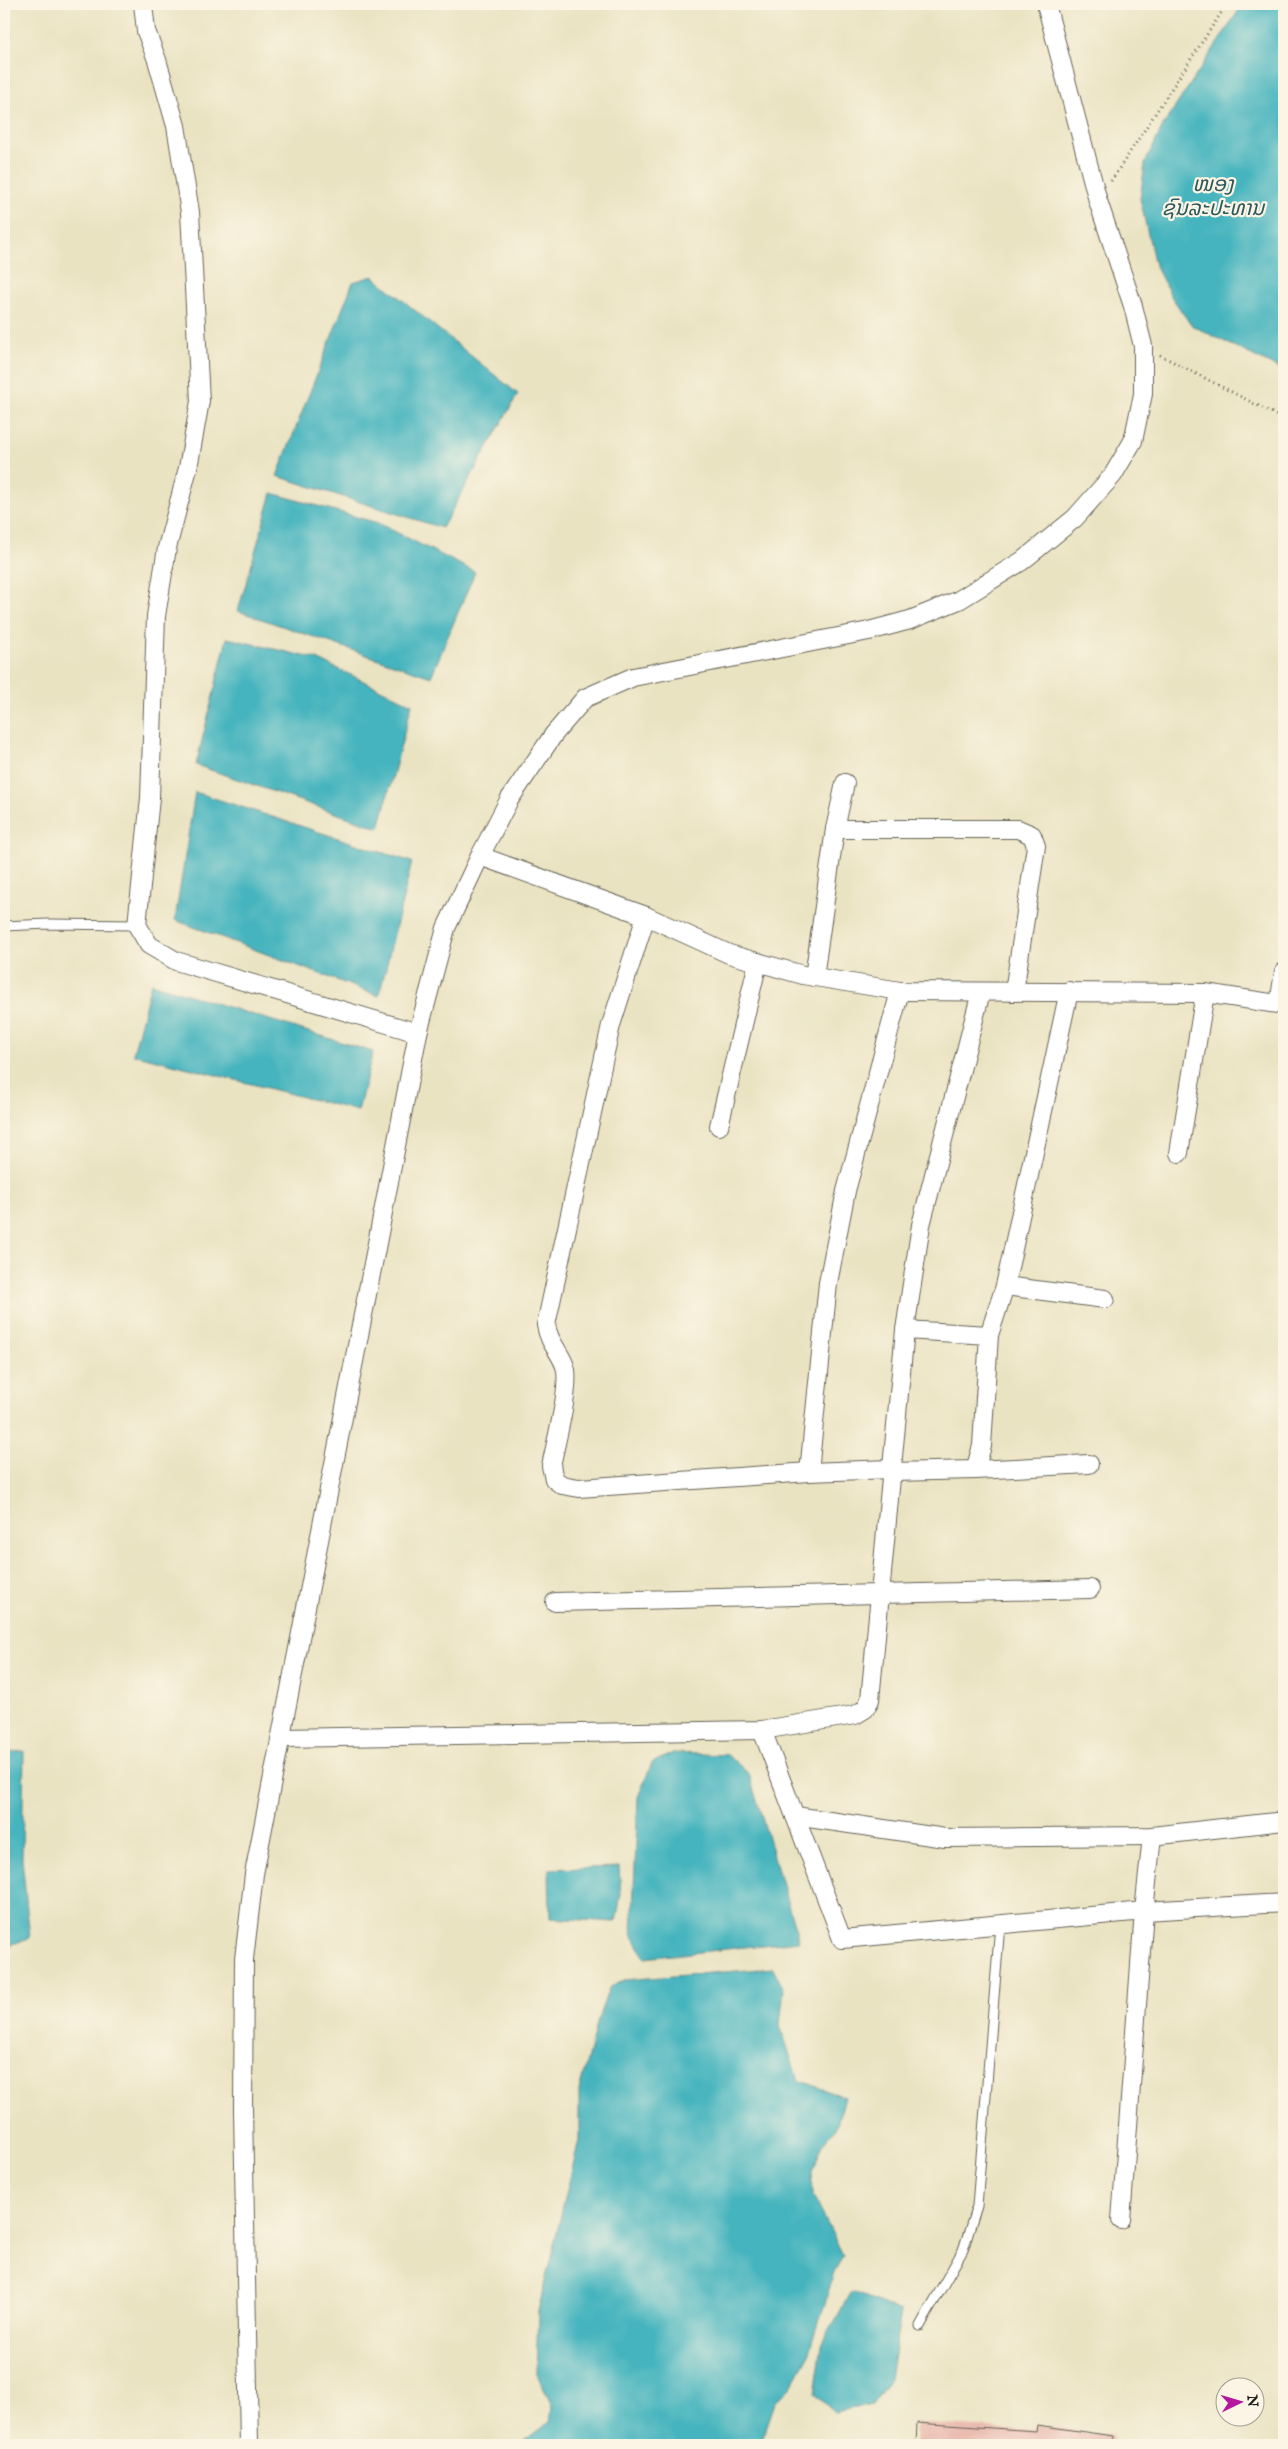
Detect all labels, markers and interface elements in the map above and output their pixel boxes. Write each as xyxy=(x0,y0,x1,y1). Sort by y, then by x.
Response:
water label: ໜອງ ຊົນລະປະທານ xyxy=(1162,172,1266,223)
north arrow xyxy=(1216,2376,1266,2426)
text: N xyxy=(1242,2393,1261,2408)

